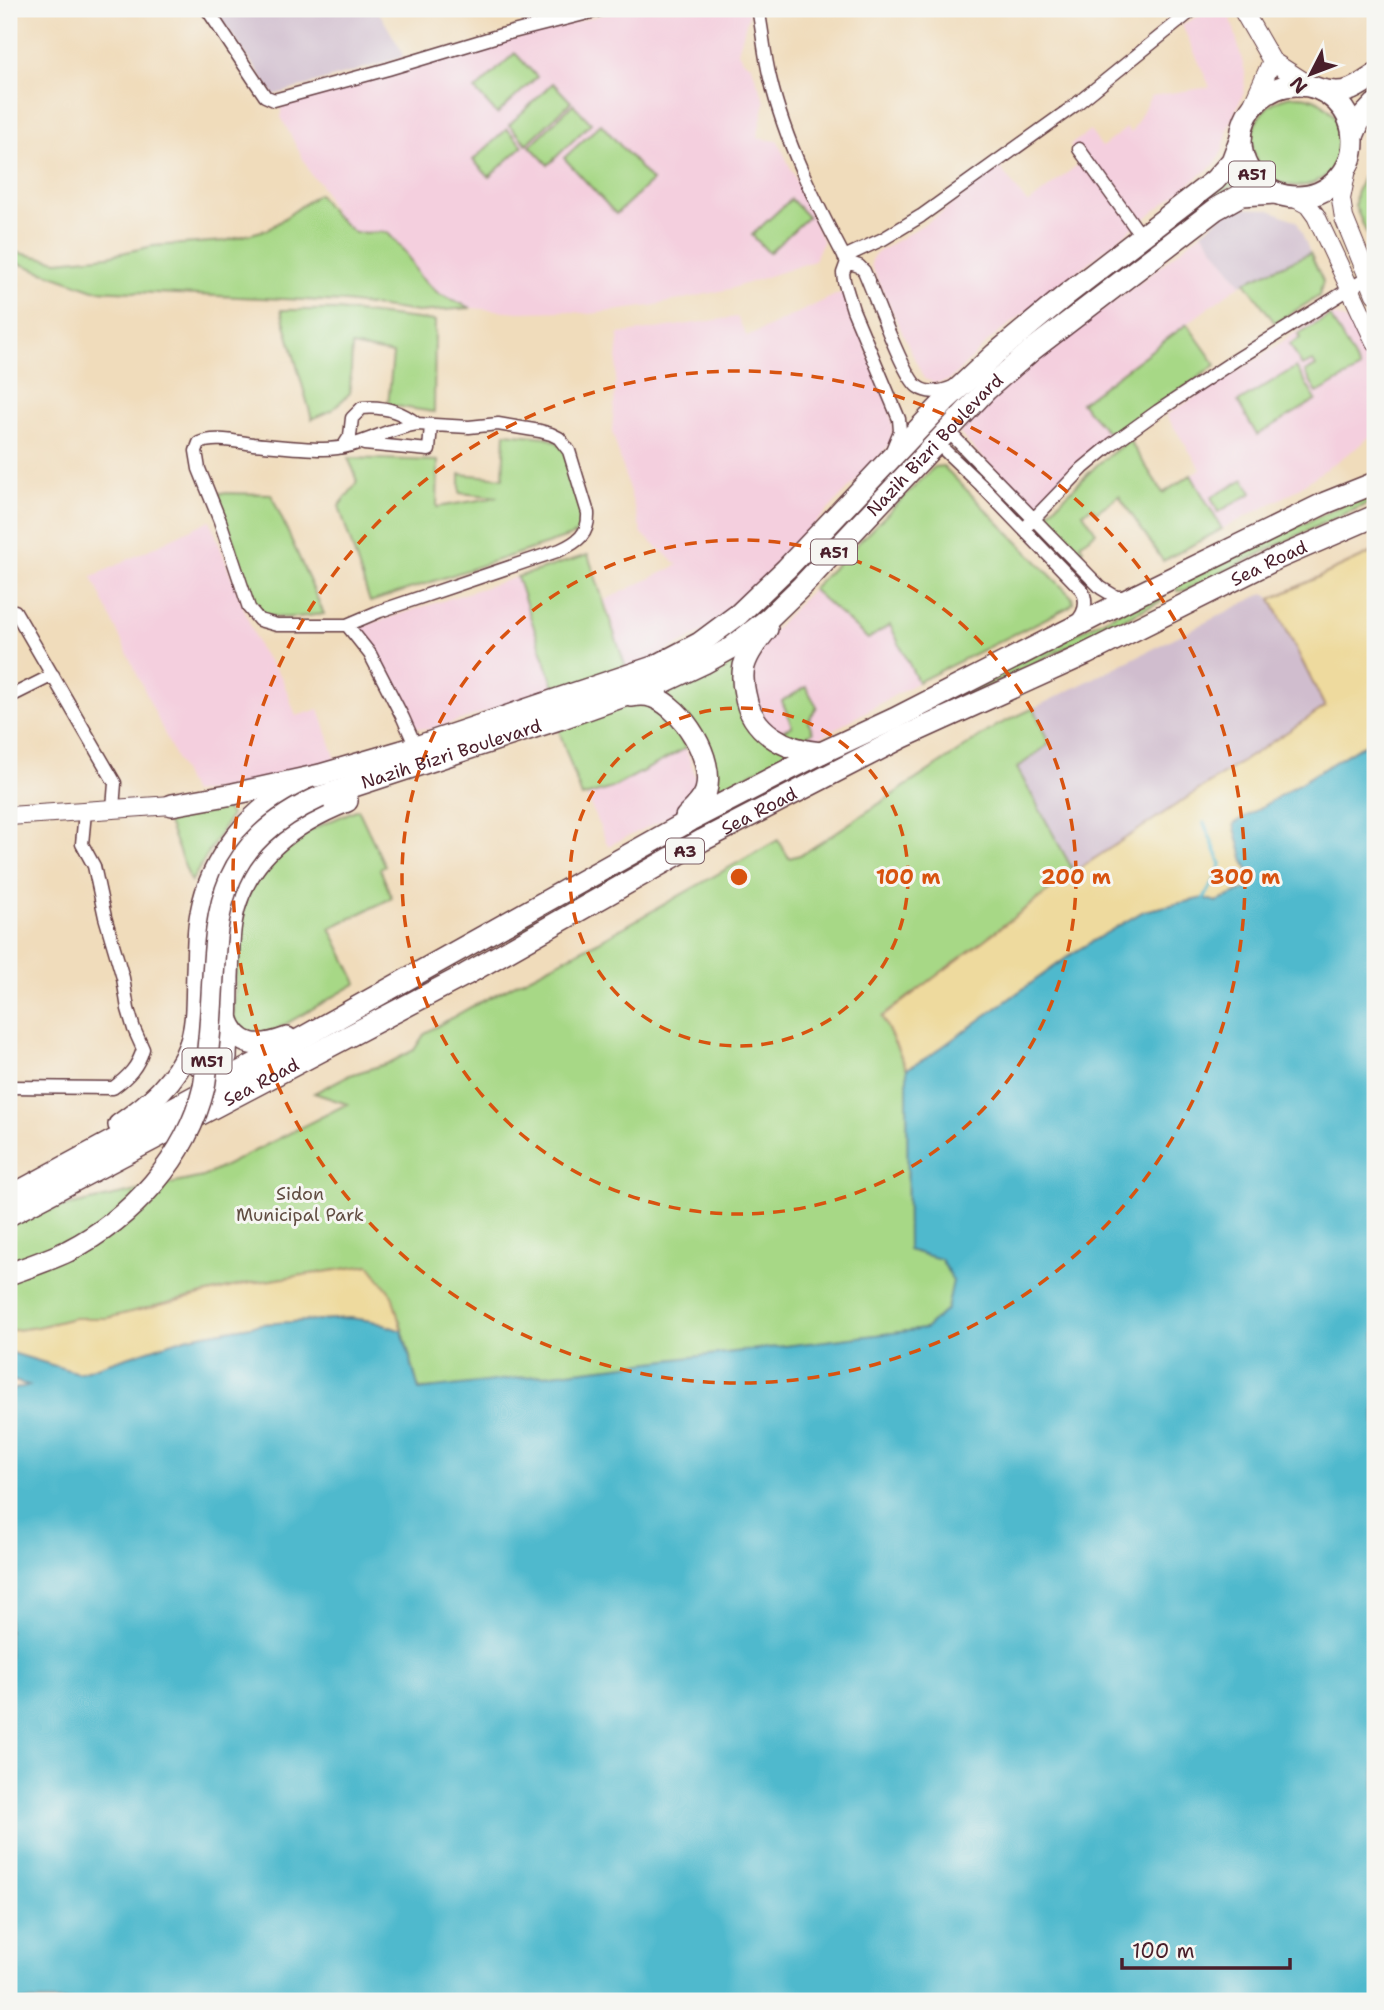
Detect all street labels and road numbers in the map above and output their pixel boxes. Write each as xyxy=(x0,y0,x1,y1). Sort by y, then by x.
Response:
road number: A51 xyxy=(1229,162,1275,186)
street label: Nazih Bizri Boulevard xyxy=(861,368,1008,522)
street label: Sea Road xyxy=(1226,535,1311,592)
road number: A51 xyxy=(811,540,857,565)
street label: Nazih Bizri Boulevard xyxy=(358,714,545,795)
street label: Sea Road xyxy=(717,782,801,841)
road number: A3 xyxy=(666,838,704,864)
road number: M51 xyxy=(182,1049,232,1074)
street label: Sea Road xyxy=(219,1052,303,1112)

